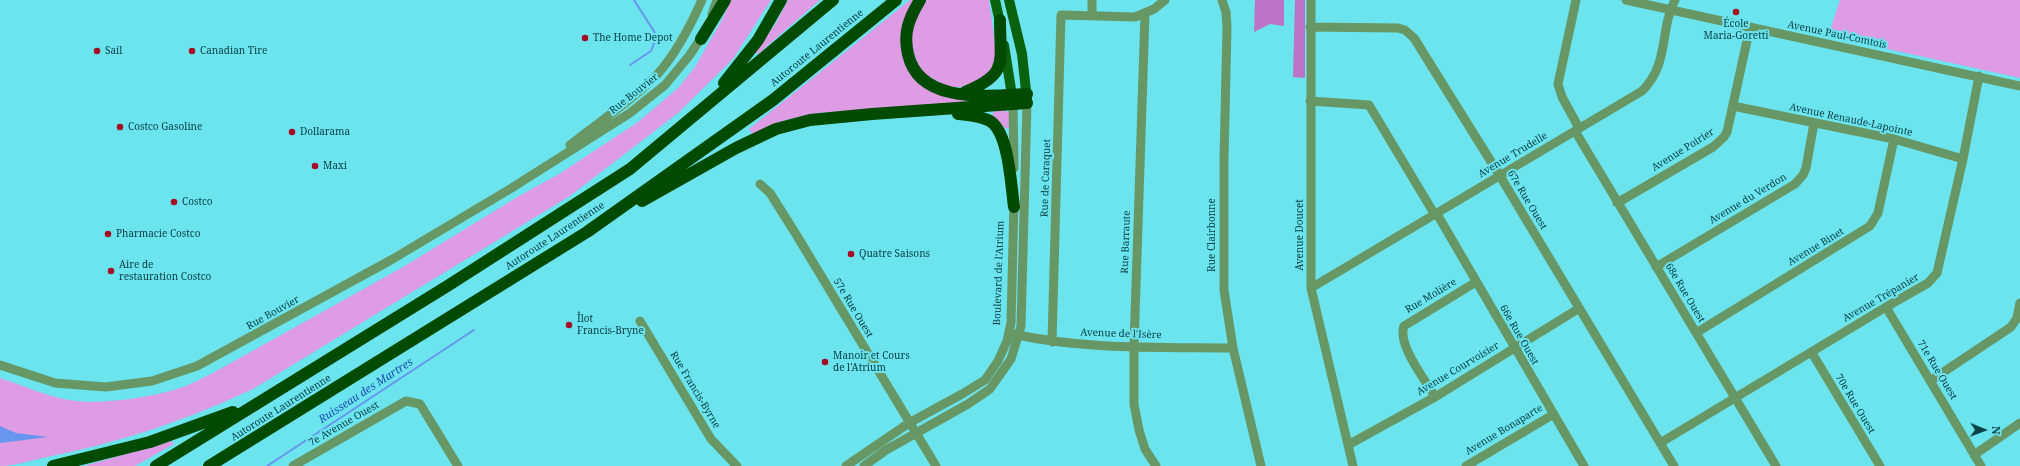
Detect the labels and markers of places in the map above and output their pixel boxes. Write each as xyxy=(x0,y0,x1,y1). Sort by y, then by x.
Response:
marker: École Maria-Goretti xyxy=(1731,7,1741,17)
place label: École Maria-Goretti xyxy=(1704,18,1768,42)
place label: The Home Depot xyxy=(593,32,673,44)
marker: The Home Depot xyxy=(580,33,590,43)
place label: Sail xyxy=(105,45,122,57)
place label: Canadian Tire xyxy=(200,45,267,57)
marker: Sail xyxy=(92,46,102,56)
marker: Canadian Tire xyxy=(187,46,197,56)
place label: Costco Gasoline xyxy=(128,121,202,133)
marker: Costco Gasoline xyxy=(115,122,125,132)
place label: Dollarama xyxy=(300,126,350,138)
marker: Dollarama xyxy=(287,127,297,137)
place label: Maxi xyxy=(323,160,347,172)
marker: Maxi xyxy=(310,161,320,171)
place label: Costco xyxy=(182,196,213,208)
marker: Costco xyxy=(169,197,179,207)
place label: Pharmacie Costco xyxy=(116,228,201,240)
marker: Pharmacie Costco xyxy=(103,229,113,239)
place label: Quatre Saisons xyxy=(859,248,930,260)
marker: Quatre Saisons xyxy=(846,249,856,259)
place label: Aire de restauration Costco xyxy=(119,259,211,282)
marker: Aire de restauration Costco xyxy=(106,266,116,276)
place label: Îlot Francis-Bryne xyxy=(577,313,644,336)
marker: Îlot Francis-Bryne xyxy=(564,320,574,330)
place label: Manoir et Cours de l'Atrium xyxy=(833,350,910,374)
marker: Manoir et Cours de l'Atrium xyxy=(820,357,830,367)

